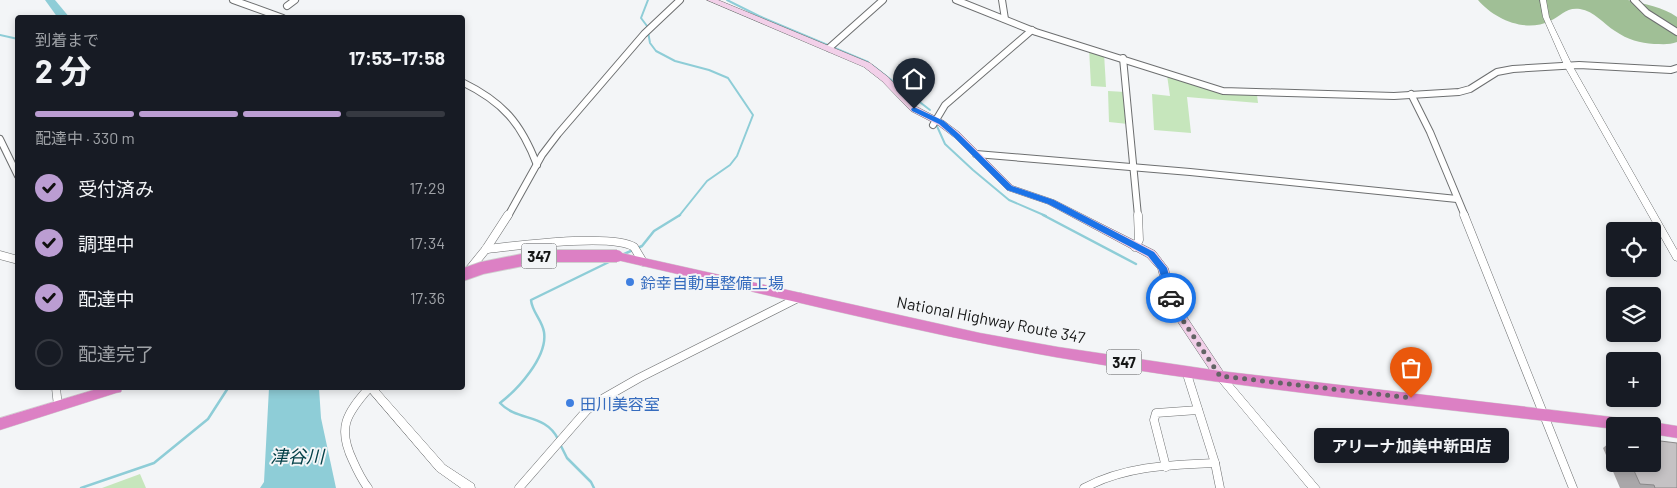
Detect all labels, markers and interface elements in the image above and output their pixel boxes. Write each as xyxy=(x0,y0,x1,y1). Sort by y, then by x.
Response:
text: 到着まで xyxy=(35,30,99,49)
text: 17:53–17:58 xyxy=(349,46,445,69)
text: 2 分 xyxy=(35,51,91,89)
pin xyxy=(893,58,935,109)
icon: home xyxy=(900,65,928,93)
text: 配達中 · 330 m xyxy=(35,128,135,147)
icon: check xyxy=(35,174,63,202)
text: 受付済み xyxy=(78,177,154,200)
text: 17:29 xyxy=(409,178,445,197)
map controls xyxy=(1606,222,1661,472)
button: locate xyxy=(1606,222,1661,277)
icon: check xyxy=(35,229,63,257)
text: 調理中 xyxy=(78,232,135,255)
text: 17:34 xyxy=(409,233,445,252)
road number: 347 xyxy=(522,244,556,268)
place label: 鈴幸自動車整備工場 xyxy=(640,273,784,292)
courier xyxy=(1146,273,1196,323)
marker: 鈴幸自動車整備工場 xyxy=(624,276,636,288)
icon: check xyxy=(35,284,63,312)
icon: car xyxy=(1157,284,1185,312)
text: 配達中 xyxy=(78,287,135,310)
button: layers xyxy=(1606,287,1661,342)
text: 17:36 xyxy=(410,288,445,307)
street label: National Highway Route 347 xyxy=(895,291,1087,347)
text: 配達完了 xyxy=(78,342,154,365)
pin xyxy=(1390,347,1432,398)
road number: 347 xyxy=(1106,350,1142,374)
button: + xyxy=(1606,352,1661,407)
icon: bag xyxy=(1397,354,1425,382)
place label: 田川美容室 xyxy=(580,394,660,413)
marker: 田川美容室 xyxy=(564,397,576,409)
button: − xyxy=(1606,417,1661,472)
callout: アリーナ加美中新田店 xyxy=(1314,428,1508,463)
text: アリーナ加美中新田店 xyxy=(1331,436,1492,455)
water label: 津谷川 xyxy=(270,445,326,467)

